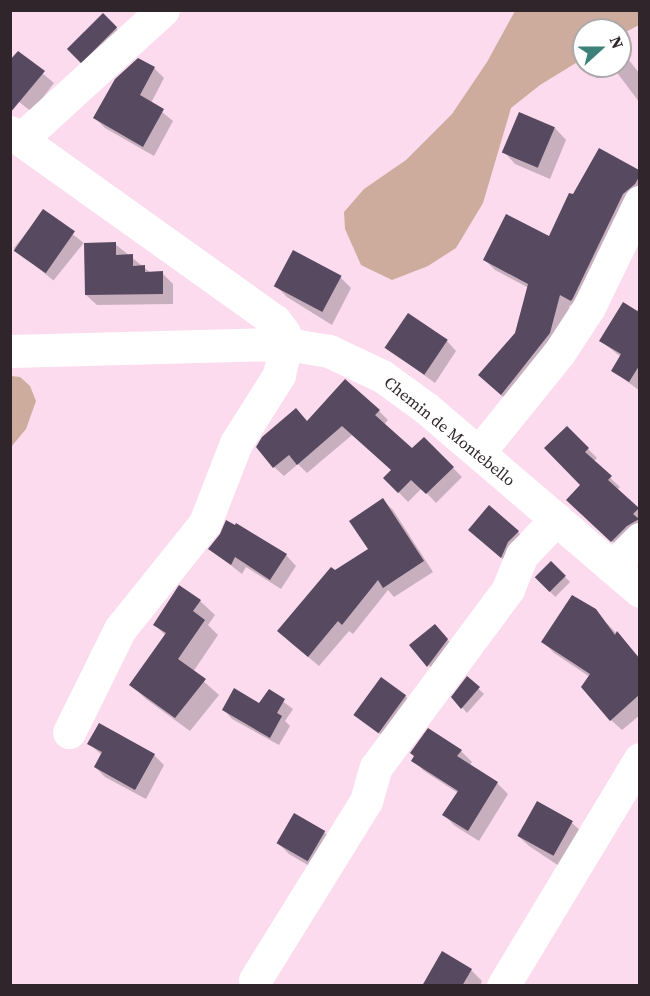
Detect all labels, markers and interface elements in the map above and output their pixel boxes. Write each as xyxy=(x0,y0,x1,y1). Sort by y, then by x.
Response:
north arrow xyxy=(572,18,632,78)
text: N xyxy=(605,33,629,52)
street label: Chemin de Montebello xyxy=(381,372,519,490)

